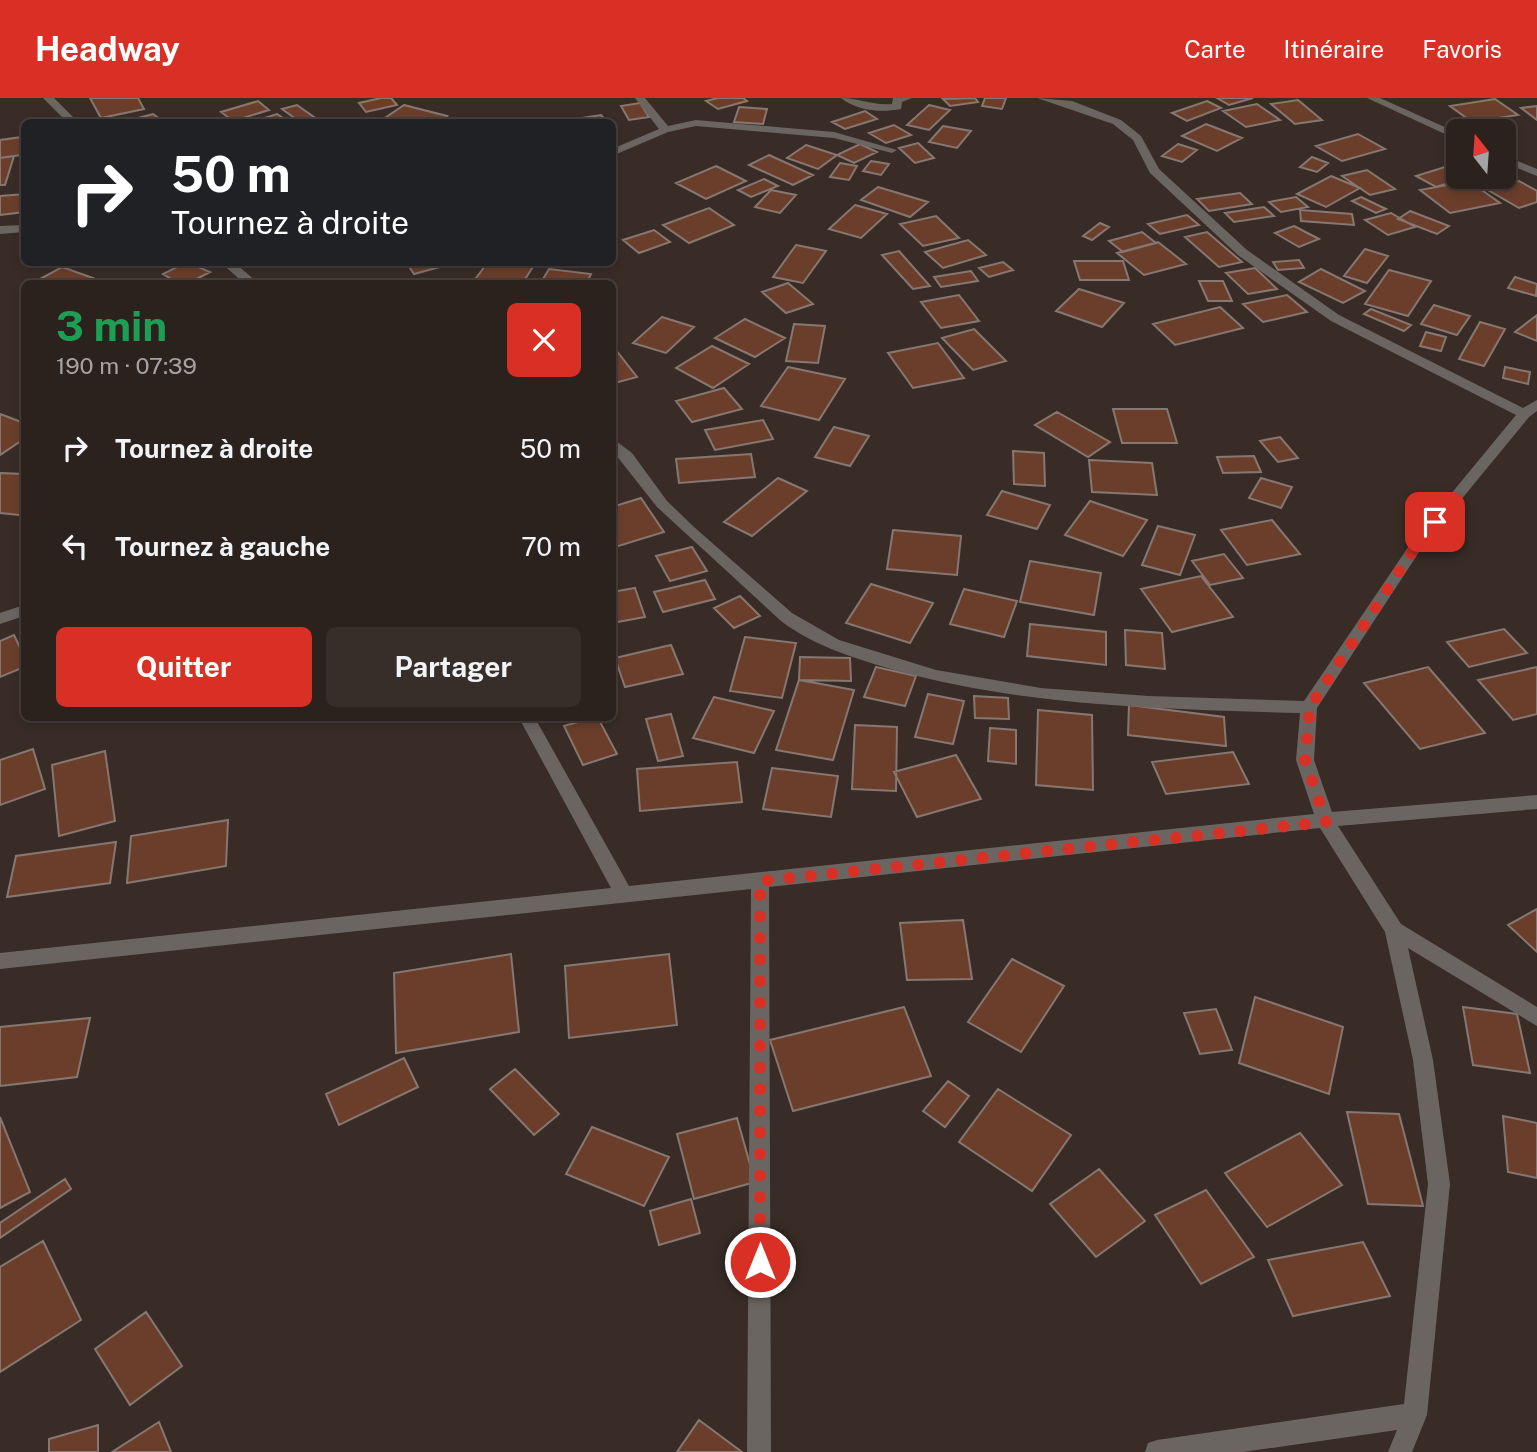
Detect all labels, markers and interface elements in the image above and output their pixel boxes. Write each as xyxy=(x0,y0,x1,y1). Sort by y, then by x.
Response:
text: Headway xyxy=(35,30,180,68)
text: Carte xyxy=(1184,35,1246,63)
text: Itinéraire xyxy=(1284,35,1384,63)
text: Favoris xyxy=(1422,35,1502,63)
north arrow xyxy=(1446,119,1516,189)
map controls xyxy=(1446,119,1516,189)
text: 50 m xyxy=(171,145,291,203)
icon: right xyxy=(56,147,147,238)
text: Tournez à droite xyxy=(171,204,409,241)
text: 3 min xyxy=(56,301,167,350)
button: close xyxy=(507,303,581,377)
text: 190 m · 07:39 xyxy=(56,352,197,379)
icon: right xyxy=(56,429,94,467)
text: Tournez à droite xyxy=(115,433,313,464)
text: 50 m xyxy=(520,433,581,464)
pin xyxy=(1405,492,1465,552)
icon: arrive xyxy=(1416,503,1454,541)
icon: left xyxy=(56,527,94,565)
text: Tournez à gauche xyxy=(115,531,330,562)
text: 70 m xyxy=(521,531,581,562)
button: Quitter xyxy=(56,627,312,707)
button: Partager xyxy=(326,627,581,707)
position arrow xyxy=(723,1225,797,1299)

